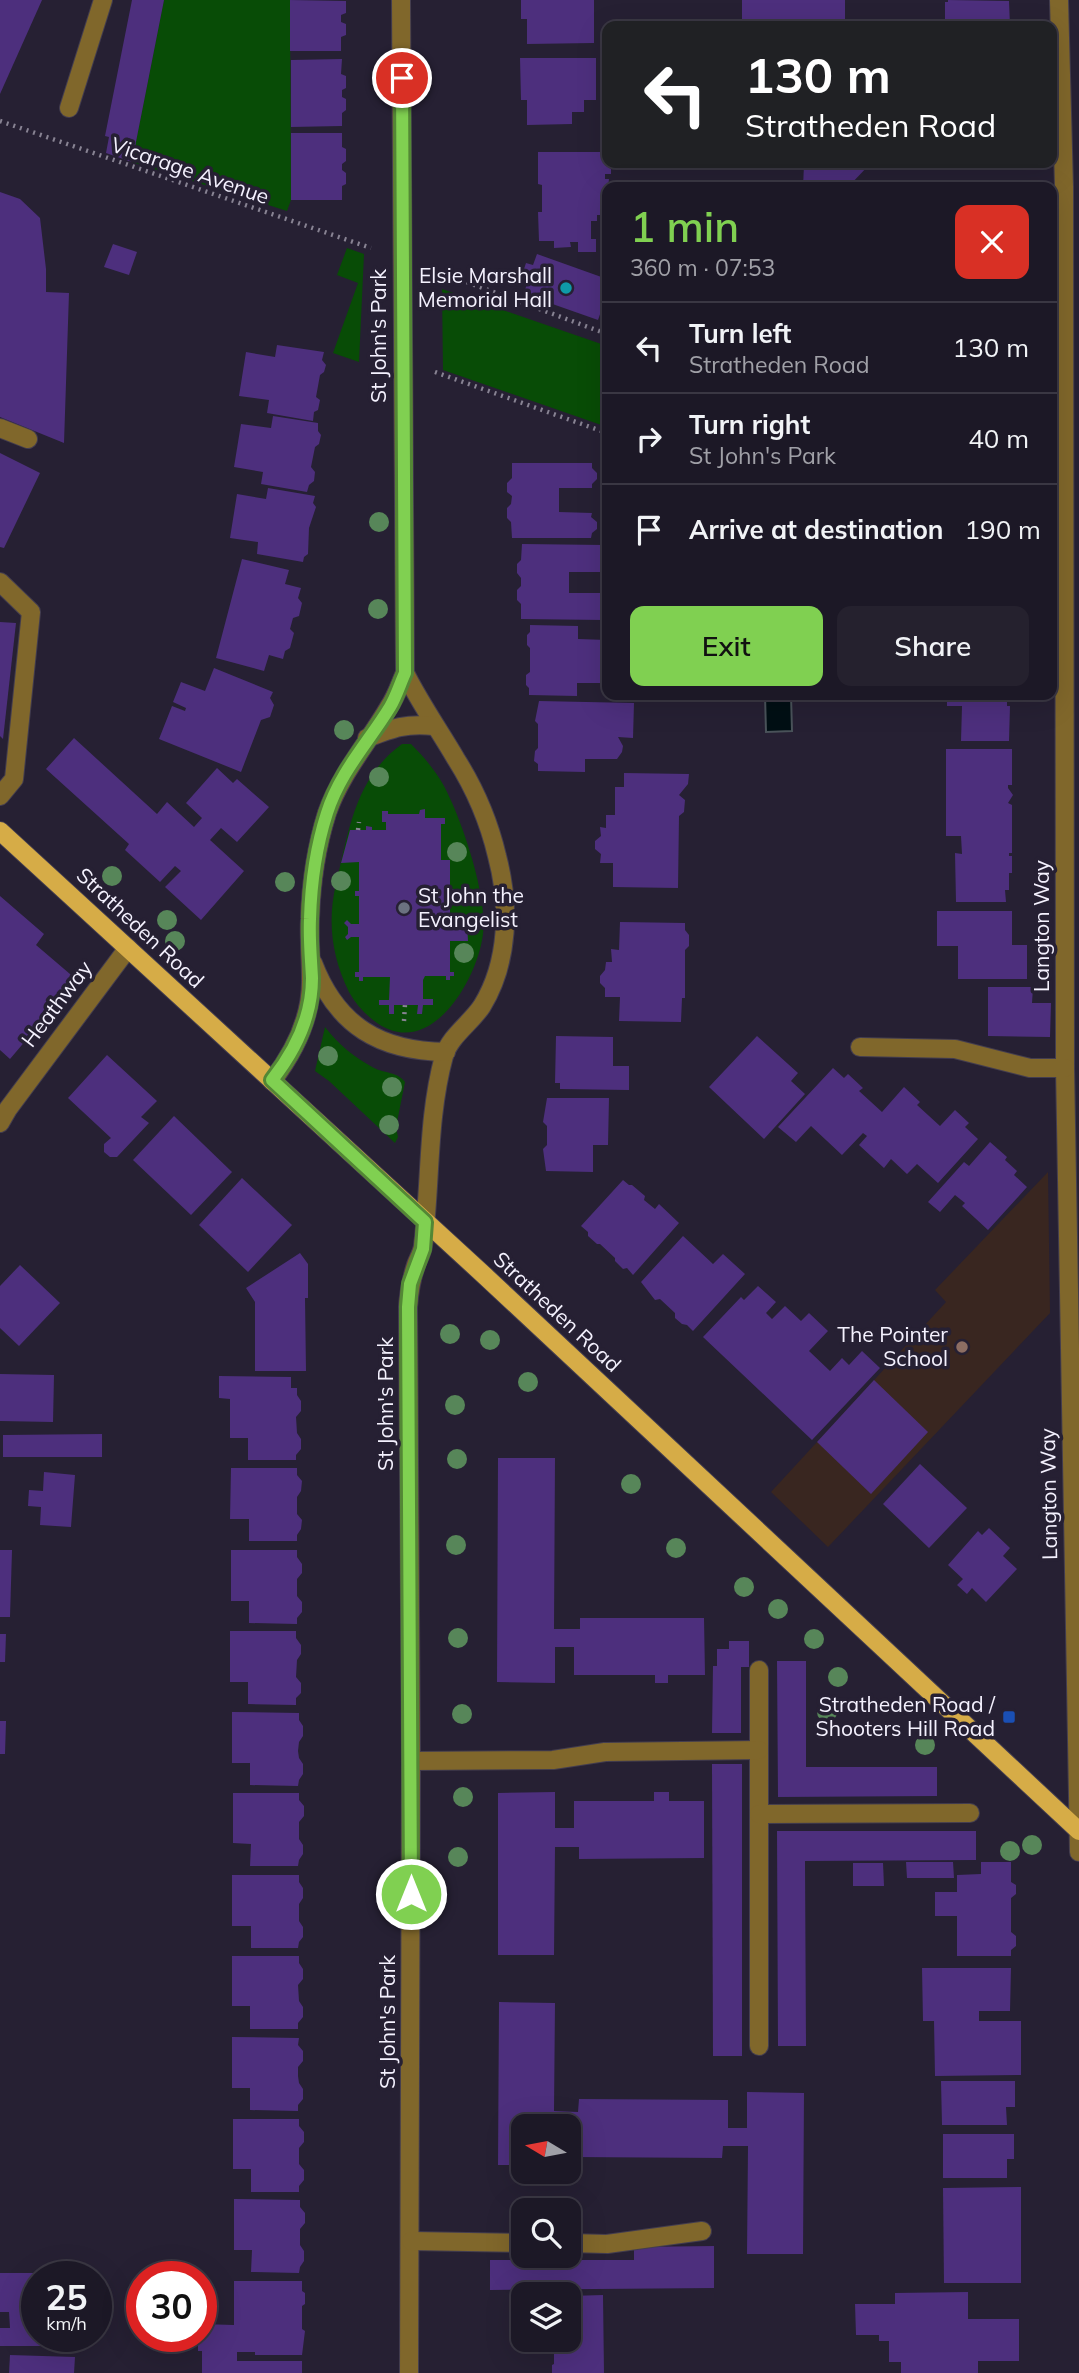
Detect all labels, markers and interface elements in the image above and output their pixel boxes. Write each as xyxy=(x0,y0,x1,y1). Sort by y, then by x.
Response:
text: 130 m xyxy=(745,44,891,105)
pin xyxy=(372,48,432,108)
icon: left xyxy=(630,49,721,140)
icon: arrive xyxy=(383,59,421,97)
text: Stratheden Road xyxy=(745,105,996,145)
street label: Vicarage Avenue xyxy=(108,131,273,209)
text: 1 min xyxy=(630,200,739,253)
button: close xyxy=(955,205,1029,279)
text: 360 m · 07:53 xyxy=(630,253,775,282)
place label: Elsie Marshall Memorial Hall xyxy=(418,262,552,312)
street label: St John's Park xyxy=(365,269,391,403)
marker: Elsie Marshall Memorial Hall xyxy=(558,280,574,296)
text: Turn left xyxy=(689,317,791,350)
icon: left xyxy=(630,329,668,367)
text: 130 m xyxy=(953,331,1029,364)
text: Stratheden Road xyxy=(689,350,870,379)
text: Turn right xyxy=(689,408,810,441)
icon: right xyxy=(630,420,668,458)
text: 40 m xyxy=(968,422,1029,455)
text: St John's Park xyxy=(689,441,836,470)
icon: arrive xyxy=(630,511,668,549)
text: Arrive at destination xyxy=(689,513,944,546)
text: 190 m xyxy=(965,513,1041,546)
button: Exit xyxy=(630,606,823,686)
button: Share xyxy=(837,606,1029,686)
street label: Langton Way xyxy=(1028,860,1054,992)
street label: Stratheden Road xyxy=(72,862,210,993)
place label: St John the Evangelist xyxy=(418,882,524,932)
marker: St John the Evangelist xyxy=(396,900,412,916)
street label: Heathway xyxy=(15,955,97,1052)
street label: Stratheden Road xyxy=(489,1246,627,1377)
place label: The Pointer School xyxy=(837,1321,948,1371)
street label: St John's Park xyxy=(372,1337,398,1471)
marker: The Pointer School xyxy=(954,1339,970,1355)
street label: Langton Way xyxy=(1034,1428,1062,1560)
place label: Stratheden Road / Shooters Hill Road xyxy=(816,1691,996,1741)
marker: Stratheden Road / Shooters Hill Road xyxy=(1001,1709,1017,1725)
position arrow xyxy=(374,1857,448,1931)
street label: St John's Park xyxy=(374,1955,400,2089)
north arrow xyxy=(511,2114,581,2184)
map controls xyxy=(511,2114,581,2352)
button: search xyxy=(511,2198,581,2268)
speed limit sign: 30 xyxy=(126,2261,217,2352)
text: 25 xyxy=(45,2275,88,2319)
button: layers xyxy=(511,2282,581,2352)
text: km/h xyxy=(46,2312,87,2335)

